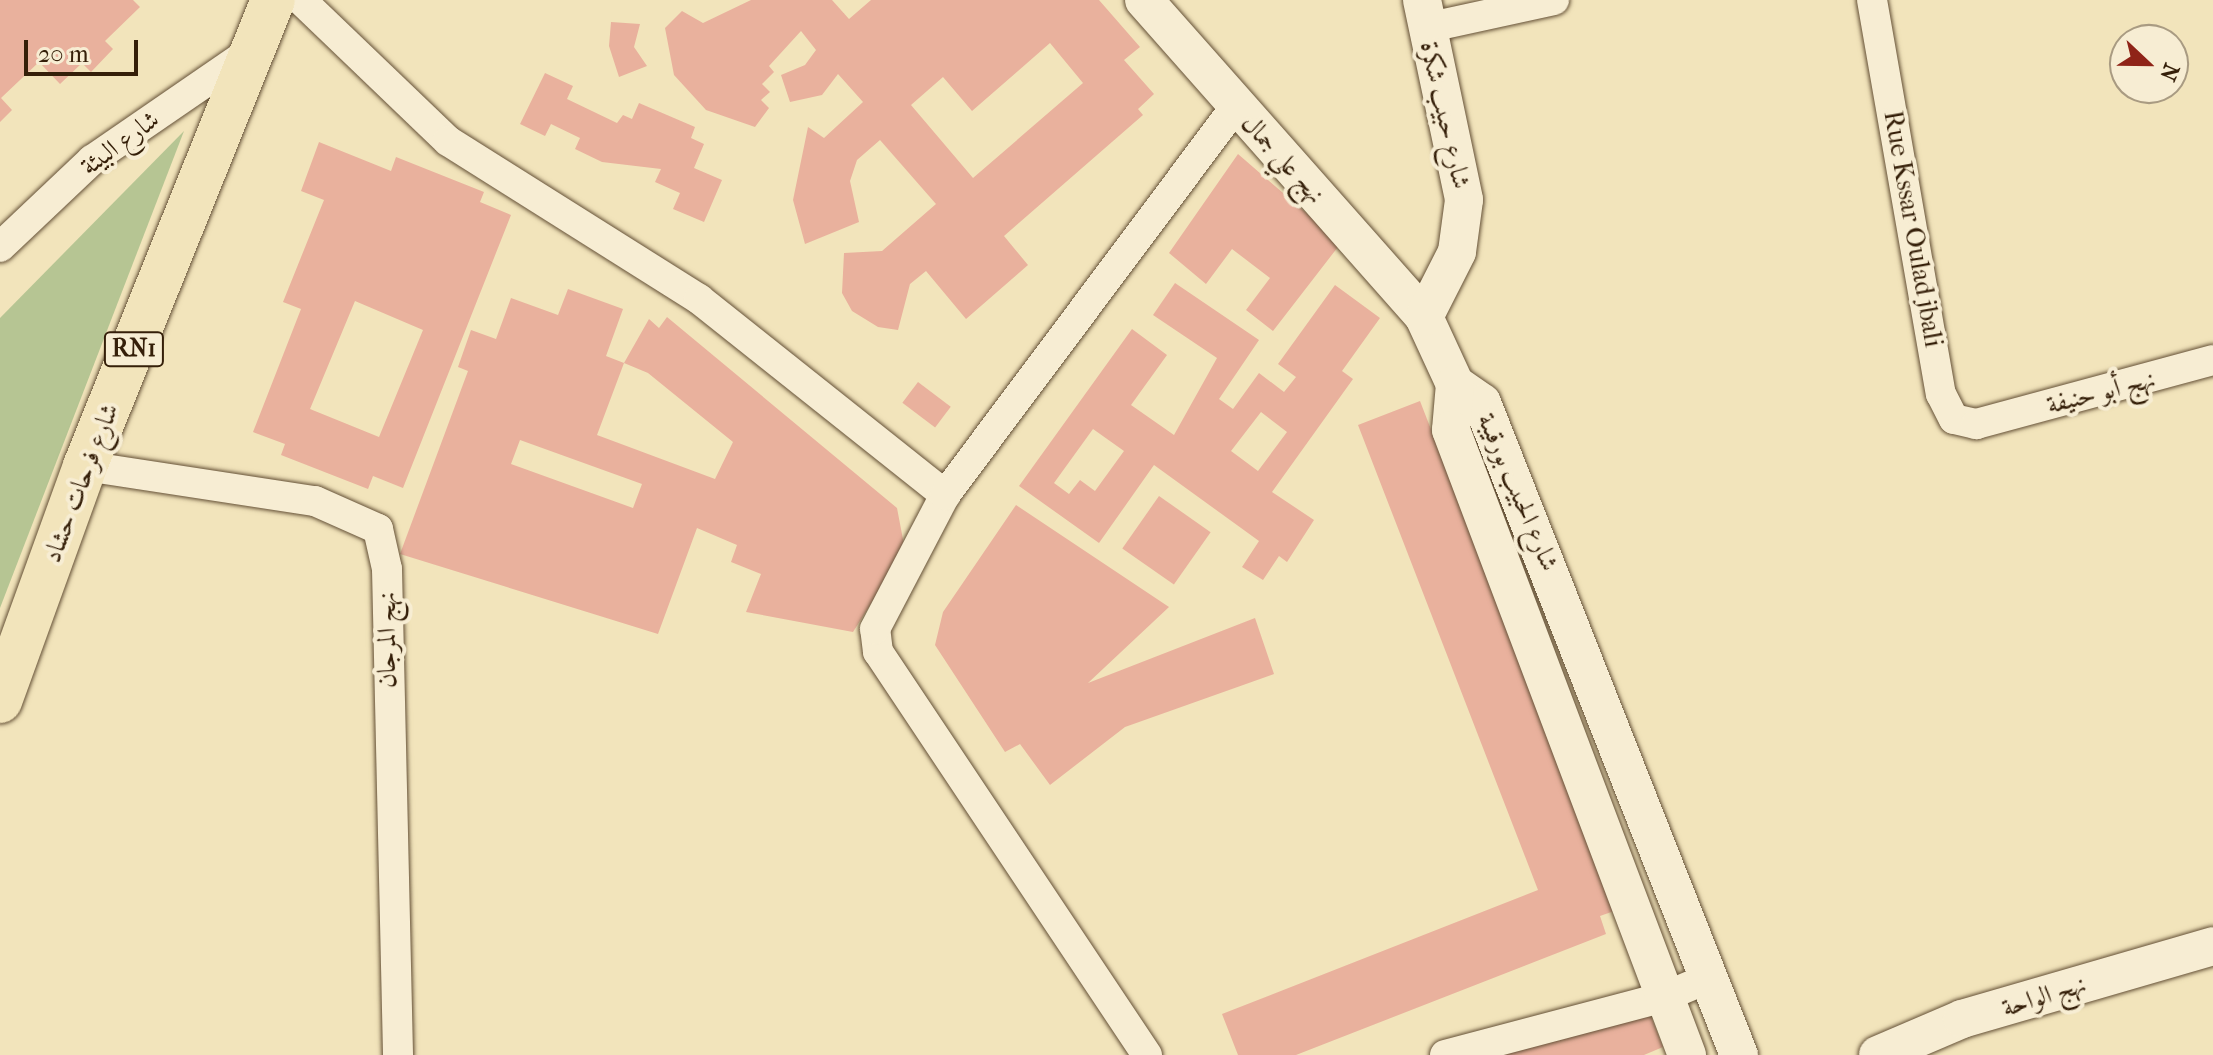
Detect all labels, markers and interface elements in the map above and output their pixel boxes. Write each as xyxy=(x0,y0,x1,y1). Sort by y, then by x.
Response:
scale bar xyxy=(28,24,142,74)
north arrow xyxy=(2109,24,2189,104)
street label: شارع حبيب شكرة xyxy=(1413,38,1477,192)
text: 20 m xyxy=(38,40,89,68)
text: N xyxy=(2154,60,2185,85)
street label: شارع البيئة xyxy=(75,104,165,182)
street label: نهج علي جمال xyxy=(1235,108,1331,210)
street label: Rue Kssar Oulad jbali xyxy=(1877,108,1949,350)
road number: RN1 xyxy=(102,329,166,369)
street label: نهج أبو حنيفة xyxy=(2043,363,2159,421)
street label: شارع فرحات حشاد xyxy=(36,399,126,567)
street label: شارع الحبيب بورقيبة xyxy=(1471,408,1565,576)
street label: نهج المرجان xyxy=(371,592,403,688)
street label: نهج الواحة xyxy=(1998,968,2090,1024)

